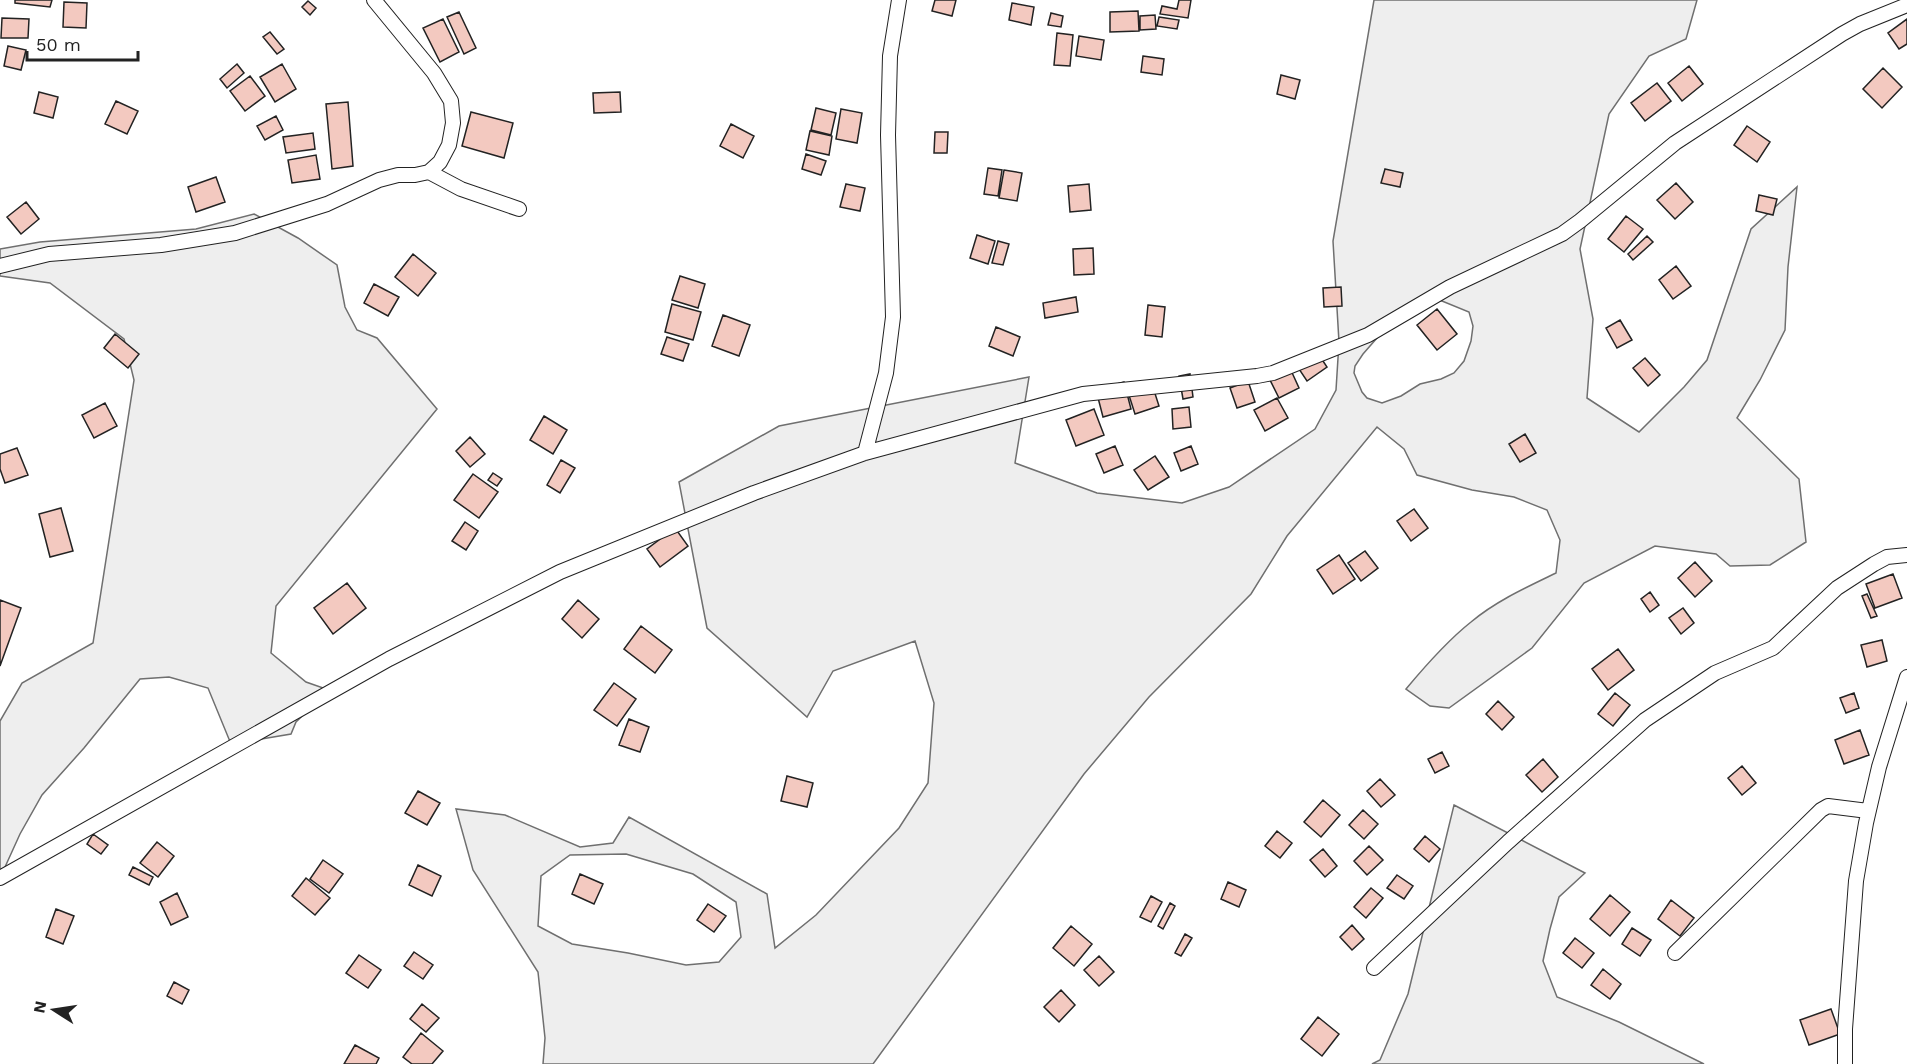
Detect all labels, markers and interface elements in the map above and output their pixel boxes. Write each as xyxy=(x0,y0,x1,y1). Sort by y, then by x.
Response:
scale bar xyxy=(27,24,138,62)
text: 50 m xyxy=(36,34,81,55)
north arrow xyxy=(24,980,84,1040)
text: N xyxy=(29,999,50,1015)

